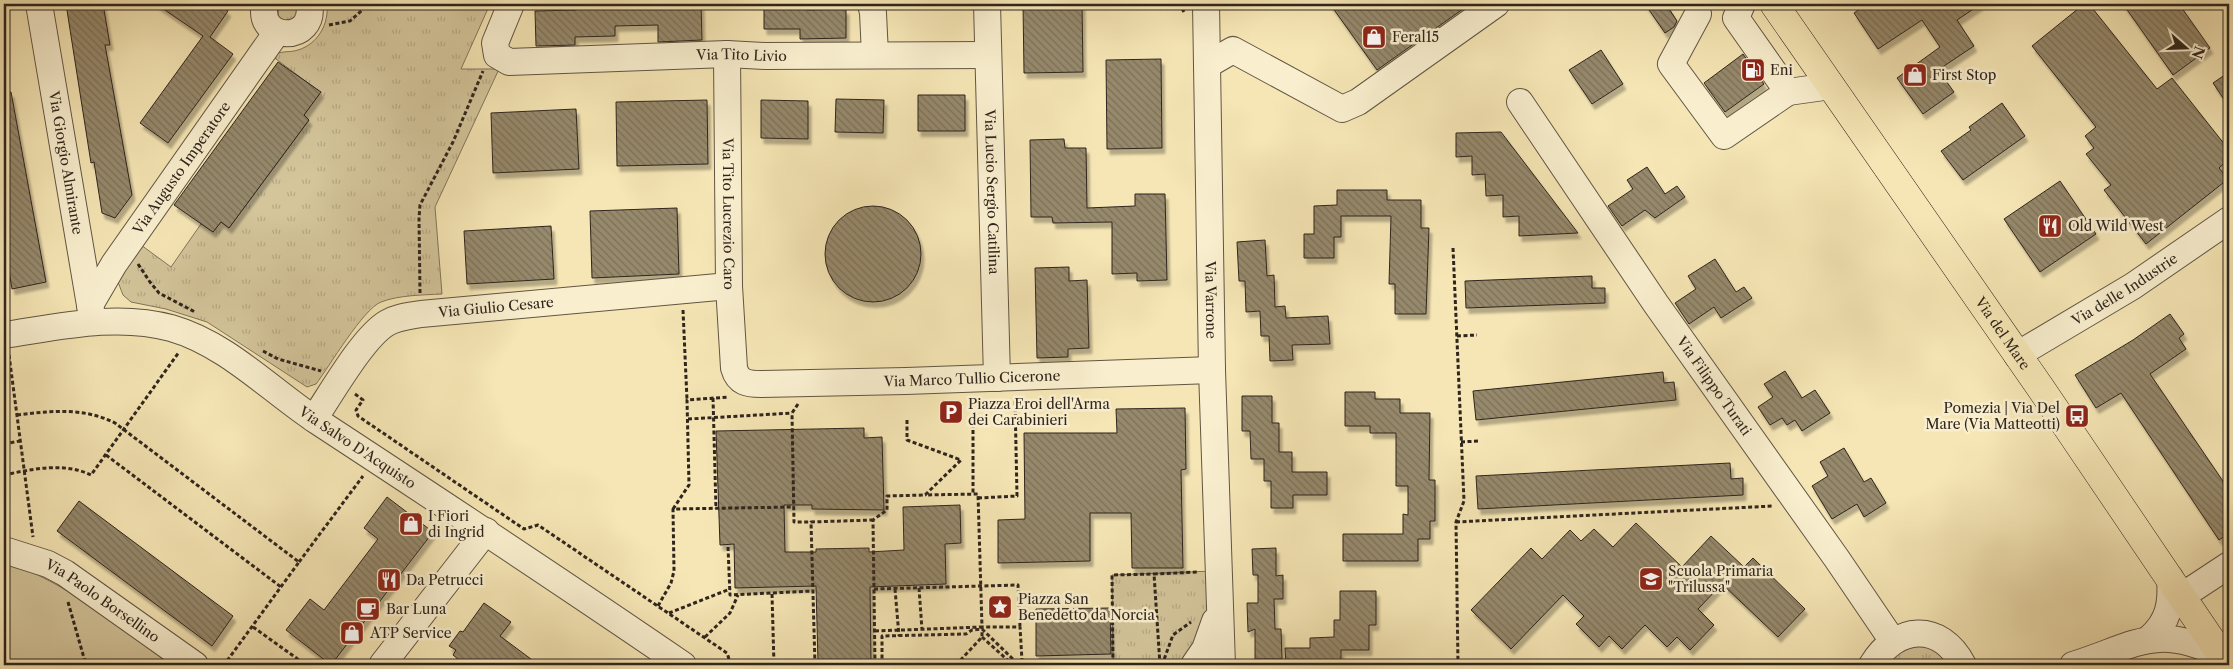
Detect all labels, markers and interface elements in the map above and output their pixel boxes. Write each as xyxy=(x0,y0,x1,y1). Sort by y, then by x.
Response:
north arrow xyxy=(2160,22,2210,72)
shop icon: Feral15 xyxy=(1361,24,1387,50)
place label: Feral15 xyxy=(1392,28,1439,46)
text: N xyxy=(2188,44,2209,61)
street label: Via Tito Livio xyxy=(695,45,787,65)
fuel station icon: Eni xyxy=(1740,57,1766,83)
place label: Eni xyxy=(1770,61,1793,79)
shop icon: First Stop xyxy=(1902,62,1928,88)
place label: First Stop xyxy=(1932,66,1996,84)
street label: Via Giorgio Almirante xyxy=(45,89,87,236)
street label: Via Augusto Imperatore xyxy=(128,98,234,239)
street label: Via Lucio Sergio Catilina xyxy=(981,108,1003,275)
street label: Via Tito Lucrezio Caro xyxy=(719,137,738,290)
restaurant icon: Old Wild West xyxy=(2037,213,2063,239)
place label: Old Wild West xyxy=(2068,217,2164,235)
street label: Via delle Industrie xyxy=(2067,249,2181,330)
street label: Via Varrone xyxy=(1201,260,1220,339)
street label: Via Giulio Cesare xyxy=(436,293,555,321)
street label: Via del Mare xyxy=(1971,293,2034,373)
street label: Via Filippo Turati xyxy=(1672,332,1755,439)
street label: Via Marco Tullio Cicerone xyxy=(883,366,1061,390)
place label: Piazza Eroi dell'Arma dei Carabinieri xyxy=(968,395,1110,429)
parking icon: Piazza Eroi dell'Arma dei Carabinieri xyxy=(938,399,964,425)
place label: Pomezia | Via Del Mare (Via Matteotti) xyxy=(1926,399,2060,433)
street label: Via Salvo D'Acquisto xyxy=(295,402,419,493)
bus stop icon: Pomezia | Via Del Mare (Via Matteotti) xyxy=(2064,403,2090,429)
place label: I Fiori di Ingrid xyxy=(428,507,485,541)
shop icon: I Fiori di Ingrid xyxy=(398,511,424,537)
street label: Via Paolo Borsellino xyxy=(41,555,163,646)
place label: Scuola Primaria "Trilussa" xyxy=(1668,562,1774,596)
school or university icon: Scuola Primaria "Trilussa" xyxy=(1638,566,1664,592)
restaurant icon: Da Petrucci xyxy=(376,567,402,593)
place label: Da Petrucci xyxy=(406,571,483,589)
place label: Piazza San Benedetto da Norcia xyxy=(1018,590,1155,624)
place icon: Piazza San Benedetto da Norcia xyxy=(987,594,1013,620)
cafe icon: Bar Luna xyxy=(355,596,381,622)
place label: Bar Luna xyxy=(386,600,447,618)
shop icon: ATP Service xyxy=(339,620,365,646)
place label: ATP Service xyxy=(369,624,452,642)

